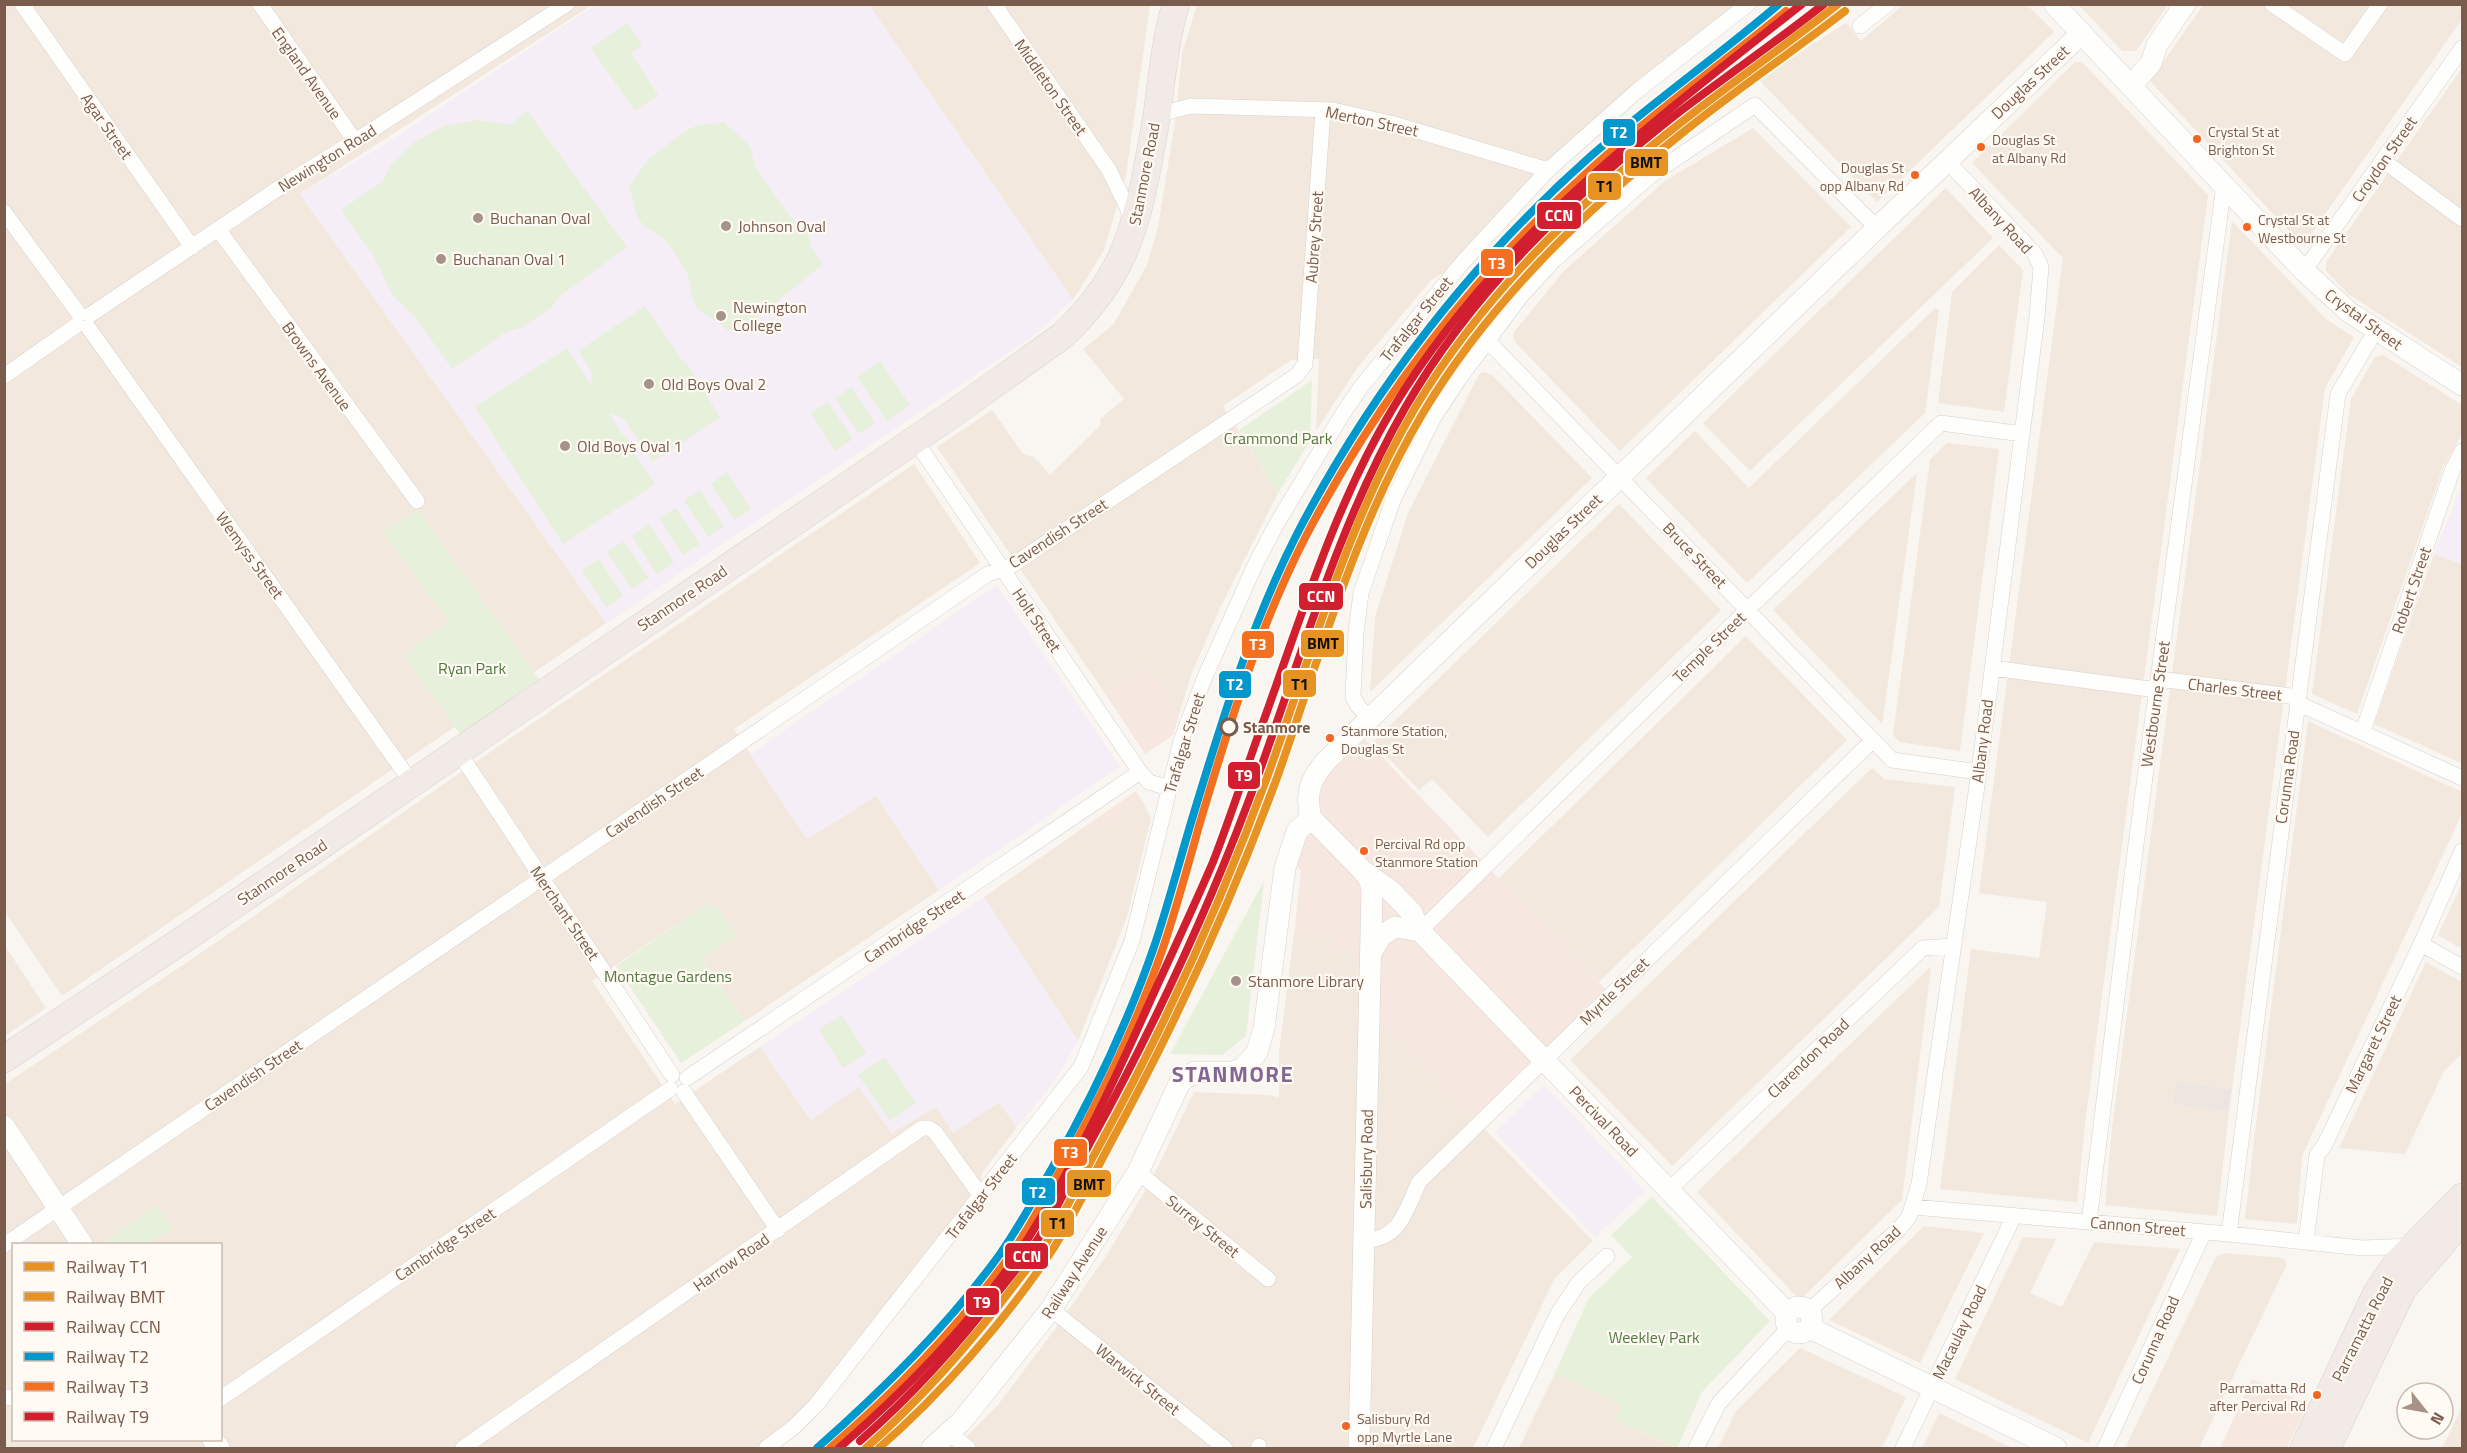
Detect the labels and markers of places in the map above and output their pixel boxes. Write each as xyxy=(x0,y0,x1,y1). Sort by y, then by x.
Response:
place label: Crystal St at Brighton St xyxy=(2208,121,2279,160)
place label: Douglas St at Albany Rd xyxy=(1992,129,2066,168)
marker: Crystal St at Brighton St xyxy=(2191,133,2203,145)
marker: Douglas St at Albany Rd xyxy=(1975,141,1987,153)
place label: Douglas St opp Albany Rd xyxy=(1820,157,1904,196)
marker: Douglas St opp Albany Rd xyxy=(1909,169,1921,181)
place label: Buchanan Oval xyxy=(490,206,591,230)
place label: Crystal St at Westbourne St xyxy=(2258,209,2346,248)
marker: Buchanan Oval xyxy=(471,211,485,225)
place label: Johnson Oval xyxy=(738,214,826,238)
marker: Johnson Oval xyxy=(719,219,733,233)
marker: Crystal St at Westbourne St xyxy=(2241,221,2253,233)
place label: Buchanan Oval 1 xyxy=(453,247,566,271)
marker: Buchanan Oval 1 xyxy=(434,252,448,266)
place label: Newington College xyxy=(733,295,807,337)
marker: Newington College xyxy=(714,309,728,323)
place label: Old Boys Oval 2 xyxy=(661,372,766,396)
marker: Old Boys Oval 2 xyxy=(642,377,656,391)
place label: Old Boys Oval 1 xyxy=(577,434,682,458)
marker: Old Boys Oval 1 xyxy=(558,439,572,453)
place label: Stanmore xyxy=(1243,715,1311,739)
marker: Stanmore xyxy=(1220,718,1238,736)
place label: Stanmore Station, Douglas St xyxy=(1341,720,1447,759)
marker: Stanmore Station, Douglas St xyxy=(1324,732,1336,744)
place label: Percival Rd opp Stanmore Station xyxy=(1375,833,1478,872)
marker: Percival Rd opp Stanmore Station xyxy=(1358,845,1370,857)
place label: Stanmore Library xyxy=(1248,969,1364,993)
marker: Stanmore Library xyxy=(1229,974,1243,988)
place label: Parramatta Rd after Percival Rd xyxy=(2209,1377,2306,1416)
marker: Parramatta Rd after Percival Rd xyxy=(2311,1389,2323,1401)
place label: Salisbury Rd opp Myrtle Lane xyxy=(1357,1408,1452,1447)
marker: Salisbury Rd opp Myrtle Lane xyxy=(1340,1420,1352,1432)

